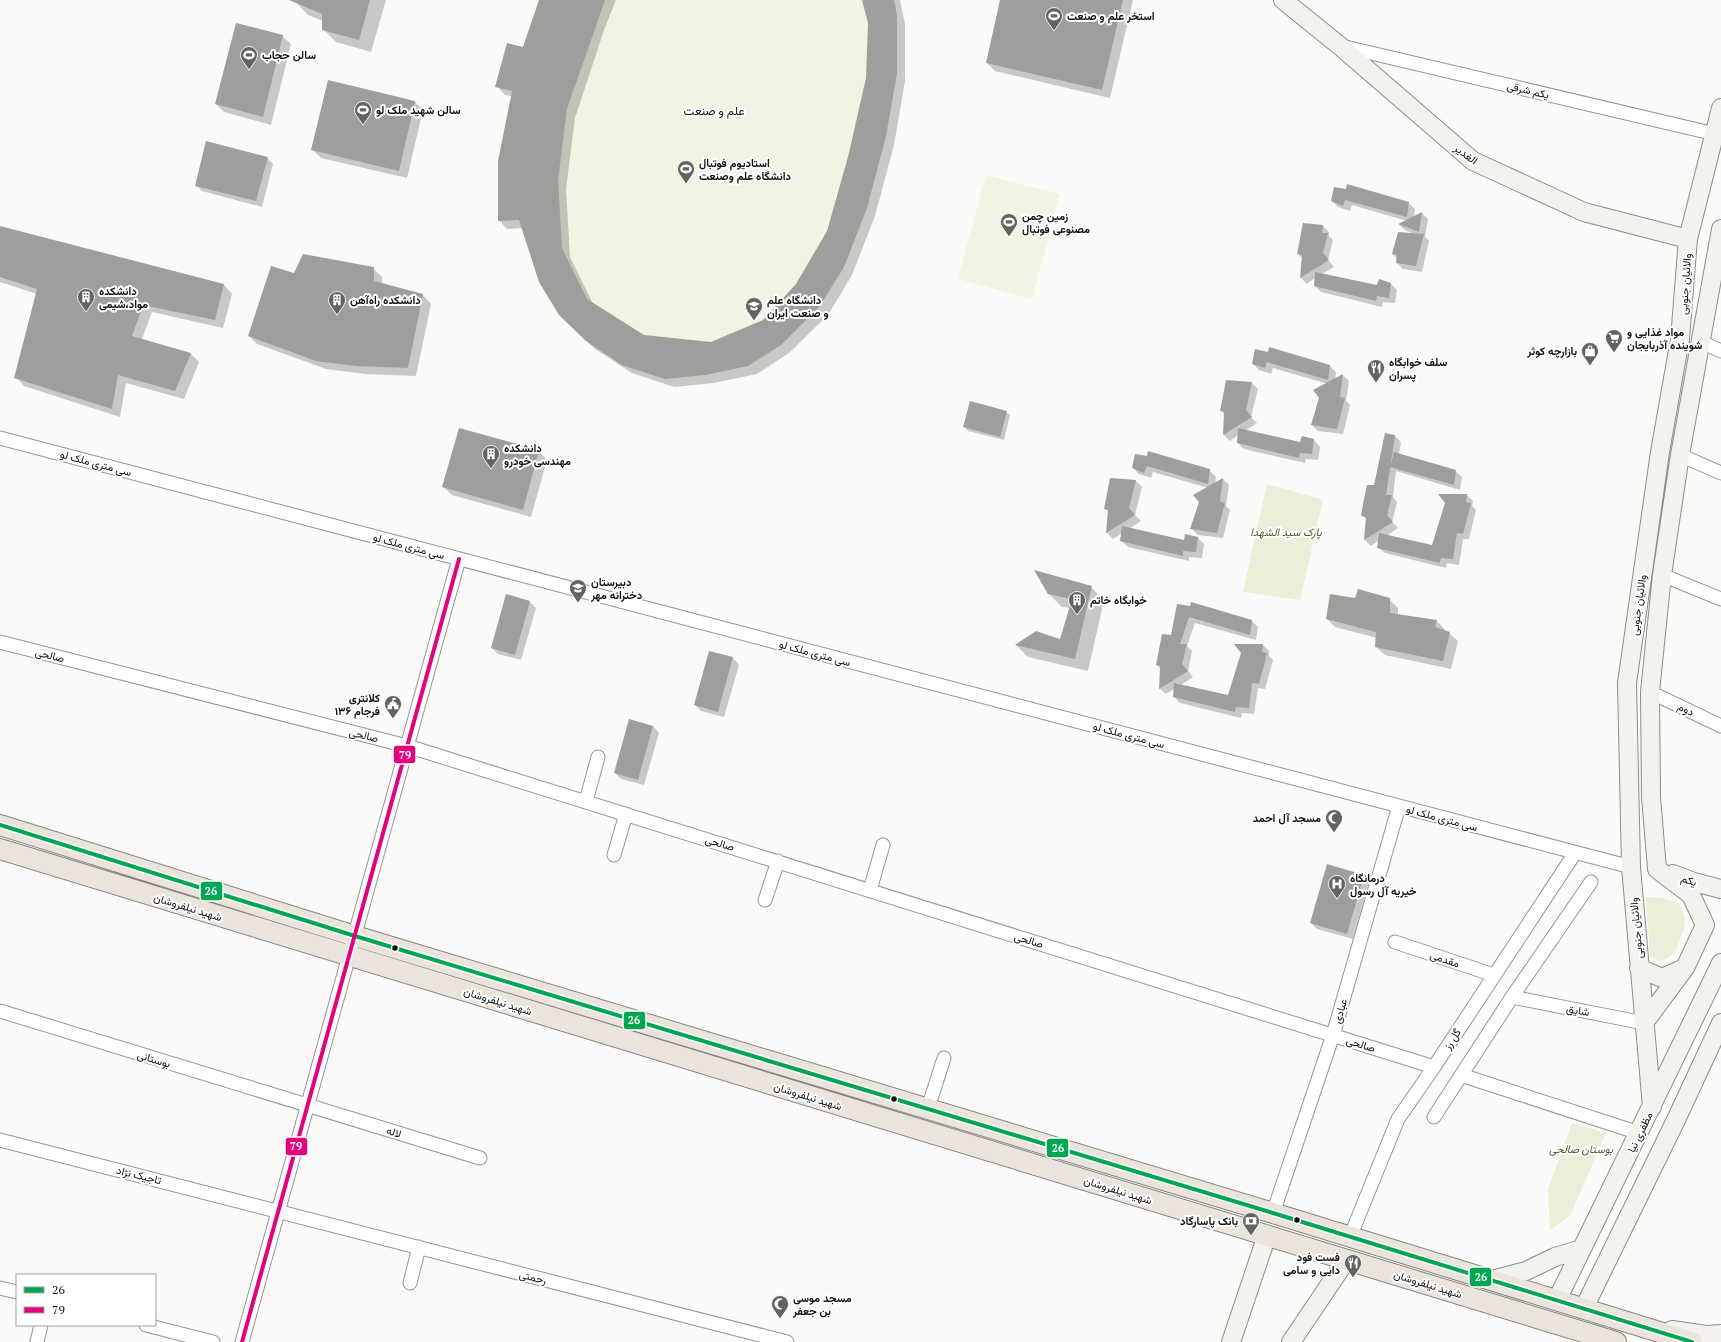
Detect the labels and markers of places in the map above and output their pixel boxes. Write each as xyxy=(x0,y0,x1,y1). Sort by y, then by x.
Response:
sports icon: استخر علم و صنعت xyxy=(1044,6,1064,31)
place label: استخر علم و صنعت xyxy=(1067,9,1155,24)
sports icon: سالن حجاب xyxy=(239,45,259,70)
place label: سالن حجاب xyxy=(262,48,316,62)
sports icon: سالن شهید ملک لو xyxy=(353,100,373,125)
place label: سالن شهید ملک لو xyxy=(376,103,461,117)
place label: استادیوم فوتبال دانشگاه علم وصنعت xyxy=(699,156,791,184)
sports icon: استادیوم فوتبال دانشگاه علم وصنعت xyxy=(676,159,696,184)
place label: زمین چمن مصنوعی فوتبال xyxy=(1022,209,1090,236)
sports icon: زمین چمن مصنوعی فوتبال xyxy=(999,212,1019,237)
place label: دانشکده مواد،شیمی xyxy=(99,284,148,311)
building icon: دانشکده مواد،شیمی xyxy=(76,287,96,312)
building icon: دانشکده راه‌آهن xyxy=(327,290,347,315)
place label: دانشکده راه‌آهن xyxy=(350,293,421,307)
place label: دانشگاه علم و صنعت ایران xyxy=(767,293,829,320)
school or university icon: دانشگاه علم و صنعت ایران xyxy=(744,296,764,321)
place label: مواد غذایی و شوینده آذربایجان xyxy=(1627,325,1703,352)
supermarket icon: مواد غذایی و شوینده آذربایجان xyxy=(1604,328,1624,353)
shop icon: بازارچه کوثر xyxy=(1580,341,1600,366)
place label: بازارچه کوثر xyxy=(1526,344,1577,359)
place label: سلف خوابگاه پسران xyxy=(1389,355,1447,383)
restaurant icon: سلف خوابگاه پسران xyxy=(1366,358,1386,383)
place label: دانشکده مهندسی خودرو xyxy=(504,441,571,468)
building icon: دانشکده مهندسی خودرو xyxy=(481,444,501,469)
place label: دبیرستان دخترانه مهر xyxy=(590,575,643,602)
school or university icon: دبیرستان دخترانه مهر xyxy=(568,578,588,603)
building icon: خوابگاه خاتم xyxy=(1067,590,1087,615)
place label: خوابگاه خاتم xyxy=(1090,593,1147,608)
place label: کلانتری ۱۳۶ فرجام xyxy=(335,691,380,719)
public building icon: کلانتری ۱۳۶ فرجام xyxy=(383,694,403,719)
mosque icon: مسجد آل احمد xyxy=(1324,808,1344,833)
place label: مسجد آل احمد xyxy=(1253,811,1321,825)
place label: درمانگاه خیریه آل رسول xyxy=(1350,871,1417,898)
hospital icon: درمانگاه خیریه آل رسول xyxy=(1327,874,1347,899)
unlabelled marker xyxy=(390,943,400,953)
unlabelled marker xyxy=(889,1094,899,1104)
bank icon: بانک پاسارگاد xyxy=(1241,1211,1261,1236)
place label: بانک پاسارگاد xyxy=(1180,1214,1238,1229)
unlabelled marker xyxy=(1292,1215,1302,1225)
place label: فست فود دایی و سامی xyxy=(1283,1250,1341,1277)
restaurant icon: فست فود دایی و سامی xyxy=(1343,1253,1363,1278)
place label: مسجد موسی بن جعفر xyxy=(792,1291,852,1318)
mosque icon: مسجد موسی بن جعفر xyxy=(770,1294,790,1319)

